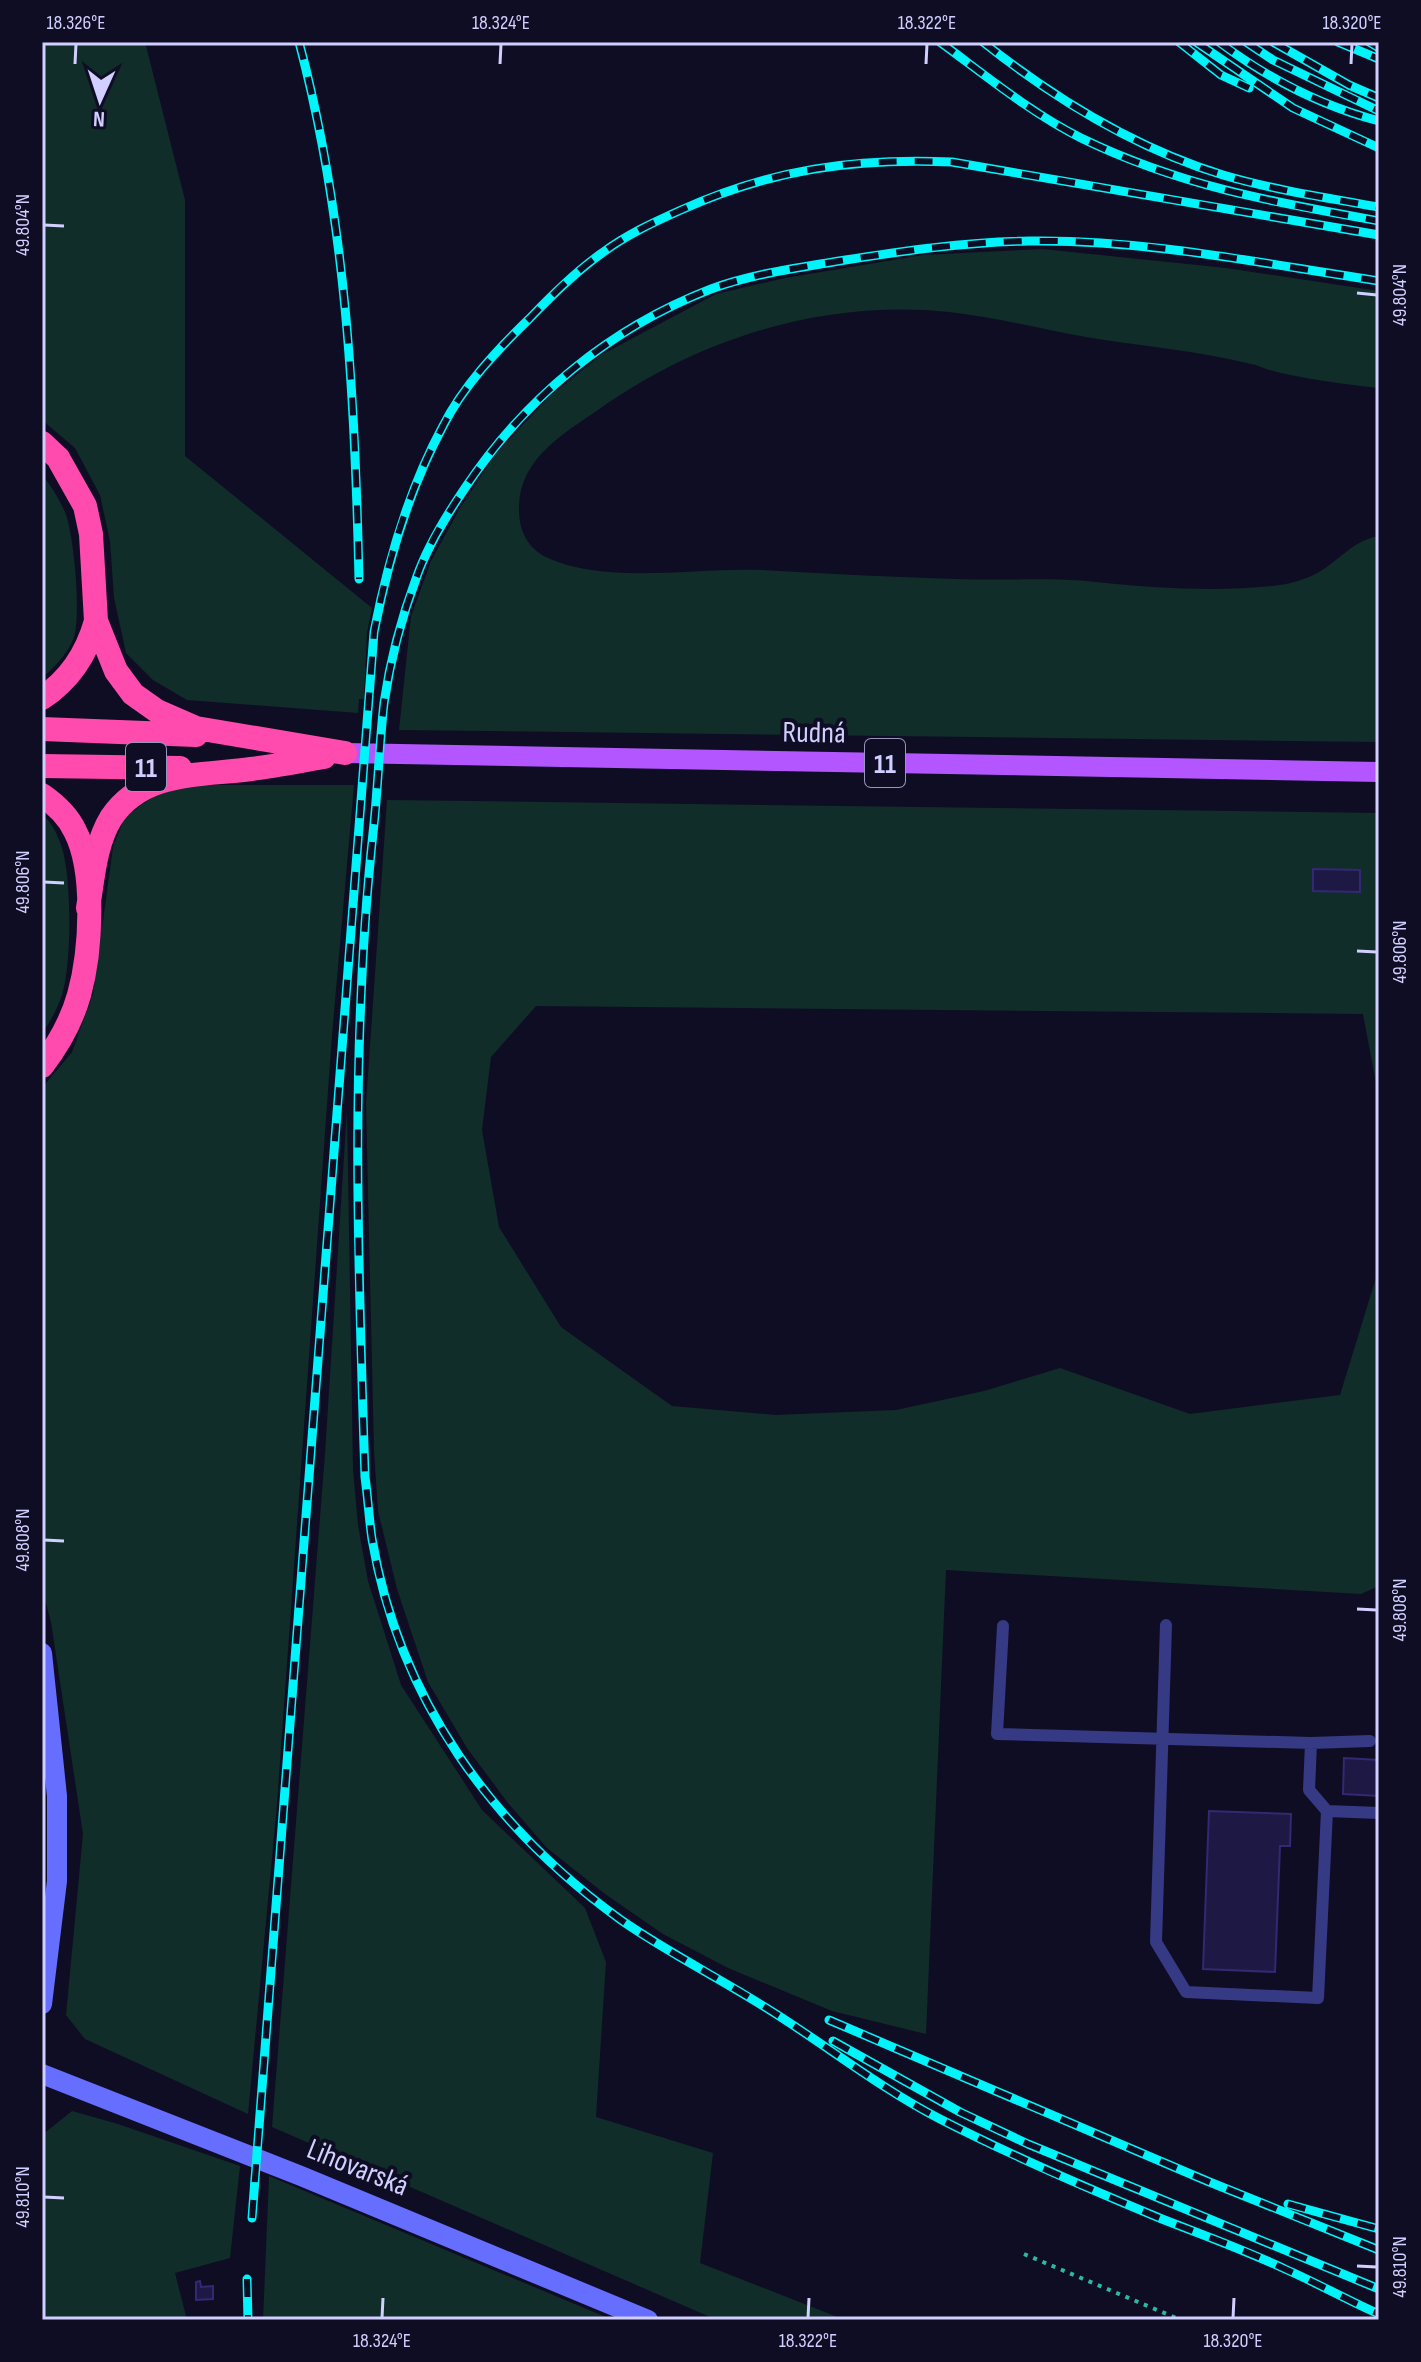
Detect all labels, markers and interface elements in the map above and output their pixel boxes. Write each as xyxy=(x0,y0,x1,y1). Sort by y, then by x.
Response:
text: 18.326°E xyxy=(46,11,106,35)
text: 18.324°E xyxy=(472,11,530,35)
text: 18.322°E xyxy=(898,11,956,35)
text: 18.320°E xyxy=(1322,11,1382,35)
north arrow xyxy=(60,60,140,140)
text: N xyxy=(92,105,106,132)
text: 49.804°N xyxy=(11,194,35,256)
text: 49.804°N xyxy=(1388,264,1412,326)
street label: Rudná xyxy=(782,714,846,752)
road number: 11 xyxy=(865,739,905,787)
road number: 11 xyxy=(126,743,166,791)
text: 49.806°N xyxy=(11,850,35,914)
text: 49.806°N xyxy=(1388,920,1412,984)
text: 49.808°N xyxy=(11,1509,35,1571)
text: 49.808°N xyxy=(1388,1579,1412,1641)
street label: Lihovarská xyxy=(302,2131,414,2205)
text: 49.810°N xyxy=(11,2166,35,2228)
text: 49.810°N xyxy=(1388,2236,1412,2298)
text: 18.324°E xyxy=(353,2329,411,2353)
text: 18.322°E xyxy=(779,2329,837,2353)
text: 18.320°E xyxy=(1203,2329,1263,2353)

